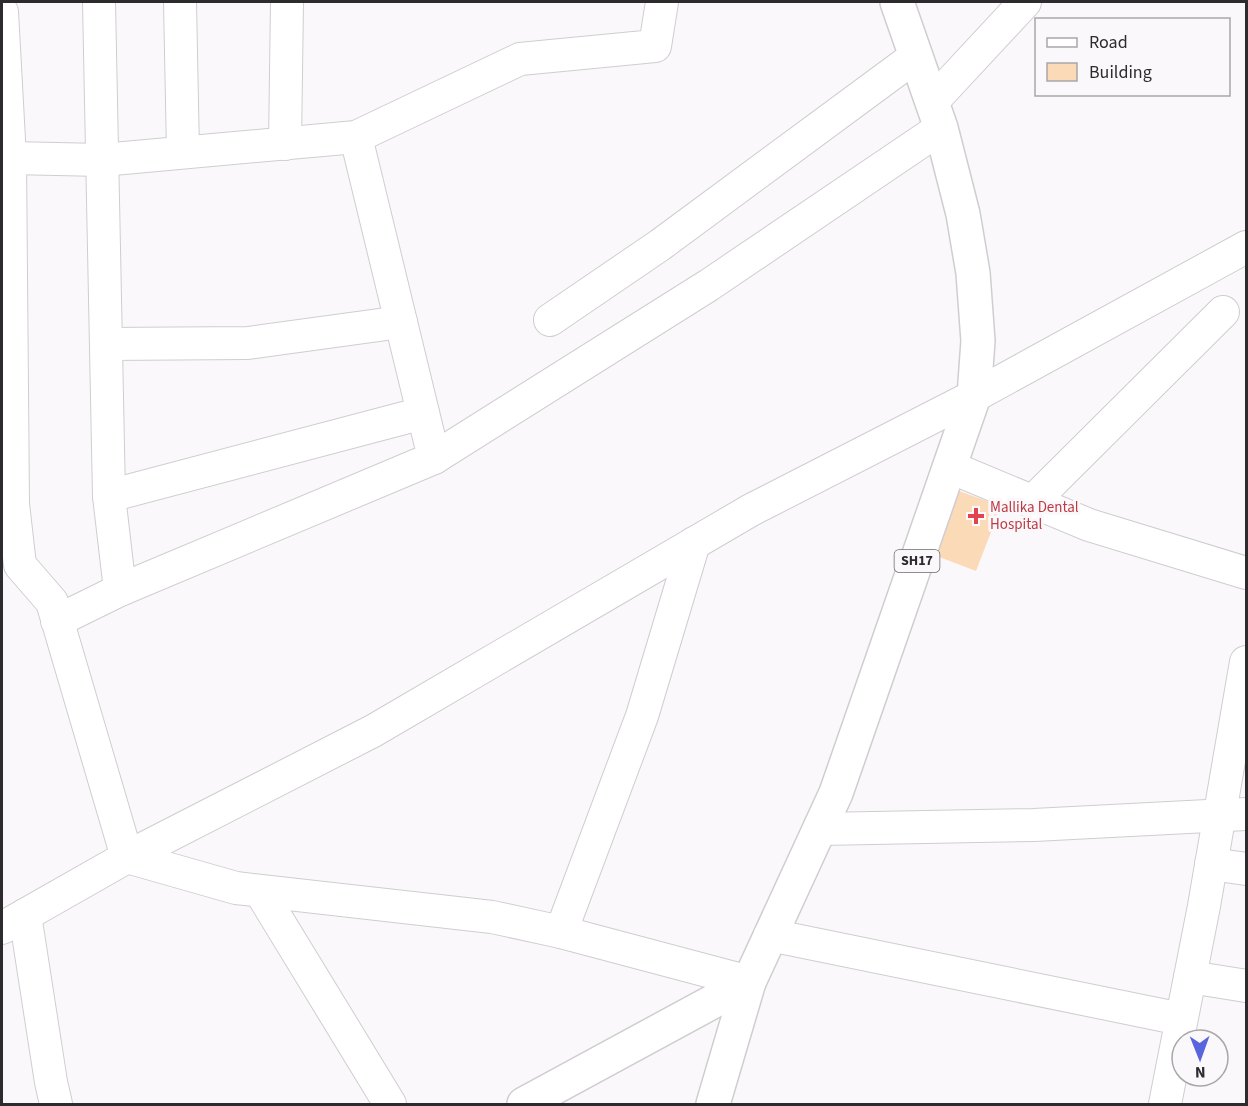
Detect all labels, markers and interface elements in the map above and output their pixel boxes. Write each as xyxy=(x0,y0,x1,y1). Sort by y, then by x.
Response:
legend xyxy=(1035,18,1230,96)
text: Road xyxy=(1089,30,1128,55)
text: Building xyxy=(1089,60,1152,85)
place label: Mallika Dental Hospital xyxy=(990,497,1079,535)
marker: Mallika Dental Hospital xyxy=(967,507,985,525)
road number: SH17 xyxy=(894,550,940,572)
north arrow xyxy=(1170,1028,1230,1088)
text: N xyxy=(1195,1061,1206,1083)

